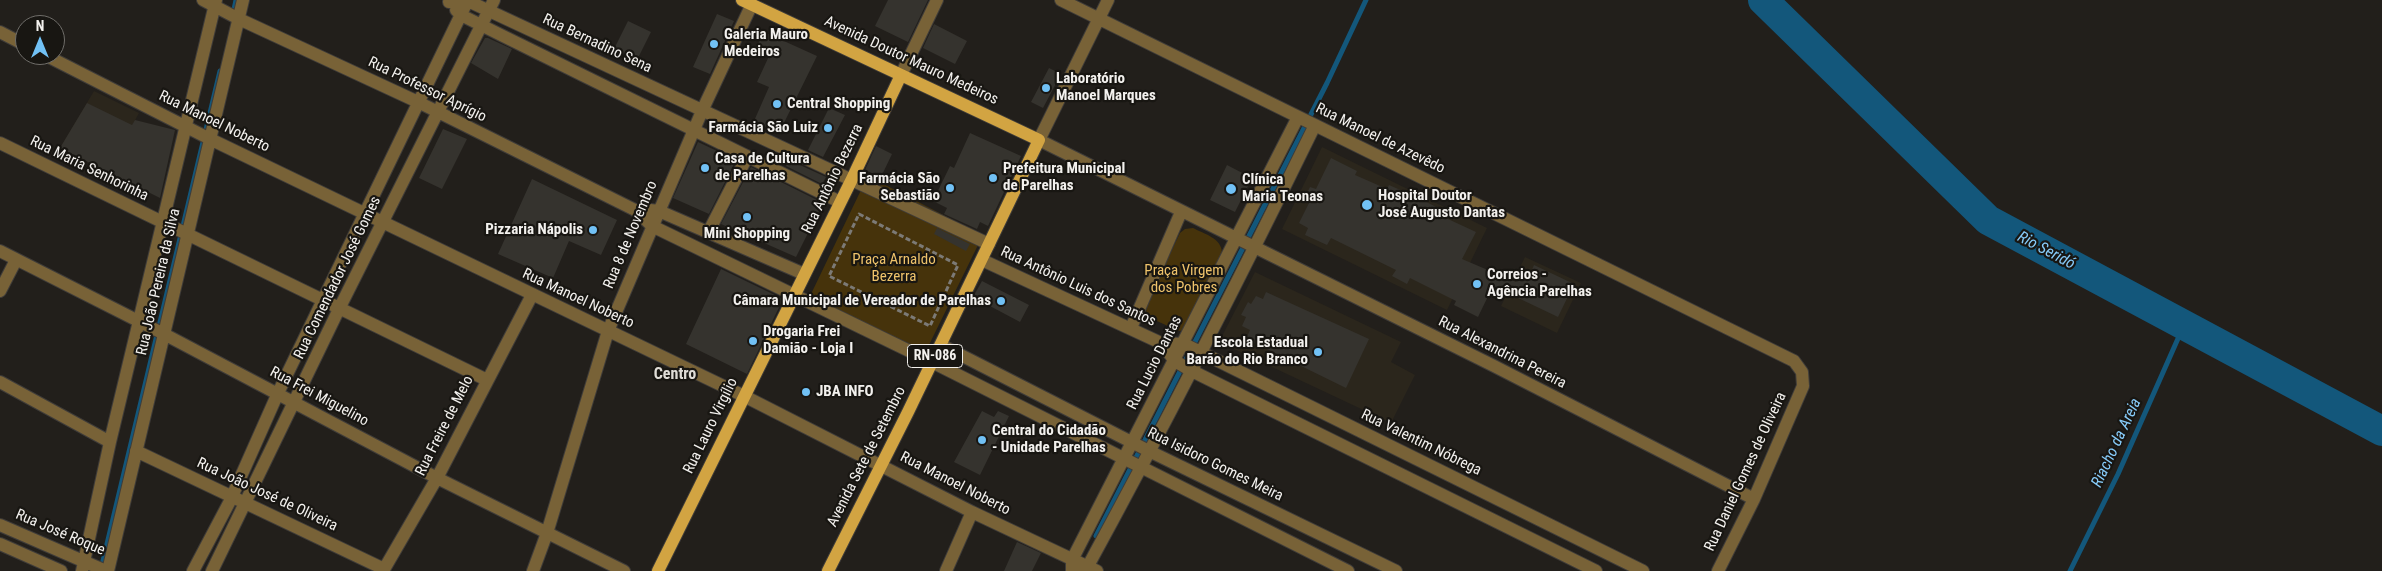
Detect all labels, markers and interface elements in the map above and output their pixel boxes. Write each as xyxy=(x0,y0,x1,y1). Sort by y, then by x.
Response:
street label: Rua Bernadino Sena xyxy=(540,11,654,77)
street label: Avenida Doutor Mauro Medeiros xyxy=(821,13,1001,109)
north arrow xyxy=(15,15,65,65)
text: N xyxy=(36,18,44,34)
place label: Galeria Mauro Medeiros xyxy=(724,26,808,61)
marker: Galeria Mauro Medeiros xyxy=(708,38,720,50)
street label: Rua Professor Aprígio xyxy=(365,54,489,126)
place label: Laboratório Manoel Marques xyxy=(1056,70,1156,105)
marker: Laboratório Manoel Marques xyxy=(1040,82,1052,94)
street label: Rua Manoel Noberto xyxy=(156,87,272,157)
place label: Central Shopping xyxy=(787,95,890,113)
marker: Central Shopping xyxy=(771,98,783,110)
street label: Rua Manoel de Azevêdo xyxy=(1312,100,1448,178)
place label: Farmácia São Luiz xyxy=(709,119,818,137)
street label: Rua Antônio Bezerra xyxy=(799,121,867,237)
marker: Farmácia São Luiz xyxy=(822,122,834,134)
street label: Rua Maria Senhorinha xyxy=(27,133,151,205)
place label: Casa de Cultura de Parelhas xyxy=(715,150,810,185)
place label: Prefeitura Municipal de Parelhas xyxy=(1003,160,1125,195)
marker: Casa de Cultura de Parelhas xyxy=(699,162,711,174)
place label: Farmácia São Sebastião xyxy=(859,170,940,205)
place label: Clínica Maria Teonas xyxy=(1242,171,1323,206)
marker: Prefeitura Municipal de Parelhas xyxy=(987,172,999,184)
street label: Rua 8 de Novembro xyxy=(600,178,662,292)
marker: Farmácia São Sebastião xyxy=(944,182,956,194)
marker: Clínica Maria Teonas xyxy=(1224,182,1238,196)
place label: Hospital Doutor José Augusto Dantas xyxy=(1378,187,1505,222)
street label: Rua Comendador José Gomes xyxy=(291,194,385,362)
marker: Hospital Doutor José Augusto Dantas xyxy=(1360,198,1374,212)
street label: Rua João Pereira da Silva xyxy=(133,207,185,357)
marker: Mini Shopping xyxy=(741,211,753,223)
place label: Pizzaria Nápolis xyxy=(485,221,583,239)
marker: Pizzaria Nápolis xyxy=(587,224,599,236)
place label: Mini Shopping xyxy=(704,225,790,243)
water label: Rio Seridó xyxy=(2014,228,2078,274)
street label: Rua Antônio Luis dos Santos xyxy=(998,243,1158,331)
park label: Praça Arnaldo Bezerra xyxy=(852,251,936,286)
park label: Praça Virgem dos Pobres xyxy=(1144,262,1224,297)
street label: Rua Manoel Noberto xyxy=(519,265,637,333)
place label: Correios - Agência Parelhas xyxy=(1487,266,1592,301)
marker: Correios - Agência Parelhas xyxy=(1471,278,1483,290)
place label: Câmara Municipal de Vereador de Parelhas xyxy=(733,292,991,310)
marker: Câmara Municipal de Vereador de Parelhas xyxy=(995,295,1007,307)
street label: Rua Lucio Dantas xyxy=(1124,313,1186,413)
street label: Rua Alexandrina Pereira xyxy=(1435,313,1569,393)
place label: Drogaria Frei Damião - Loja I xyxy=(763,323,853,358)
place label: Escola Estadual Barão do Rio Branco xyxy=(1186,334,1308,369)
marker: Drogaria Frei Damião - Loja I xyxy=(747,335,759,347)
road number: RN-086 xyxy=(908,344,962,368)
marker: Escola Estadual Barão do Rio Branco xyxy=(1312,346,1324,358)
street label: Rua Frei Miguelino xyxy=(267,363,371,431)
district label: Centro xyxy=(654,365,696,385)
street label: Rua Freire de Melo xyxy=(412,373,478,479)
street label: Rua Lauro Virgílio xyxy=(680,375,742,477)
place label: JBA INFO xyxy=(816,383,874,401)
street label: Avenida Sete de Setembro xyxy=(824,384,910,530)
marker: JBA INFO xyxy=(800,386,812,398)
street label: Rua Daniel Gomes de Oliveira xyxy=(1701,390,1791,554)
water label: Riacho da Areia xyxy=(2088,395,2146,491)
street label: Rua Valentim Nóbrega xyxy=(1358,406,1484,480)
place label: Central do Cidadão - Unidade Parelhas xyxy=(992,422,1106,457)
street label: Rua Isidoro Gomes Meira xyxy=(1144,424,1286,506)
marker: Central do Cidadão - Unidade Parelhas xyxy=(976,434,988,446)
street label: Rua Manoel Noberto xyxy=(897,448,1013,520)
street label: Rua João José de Oliveira xyxy=(194,455,340,535)
street label: Rua José Roque xyxy=(13,506,107,560)

